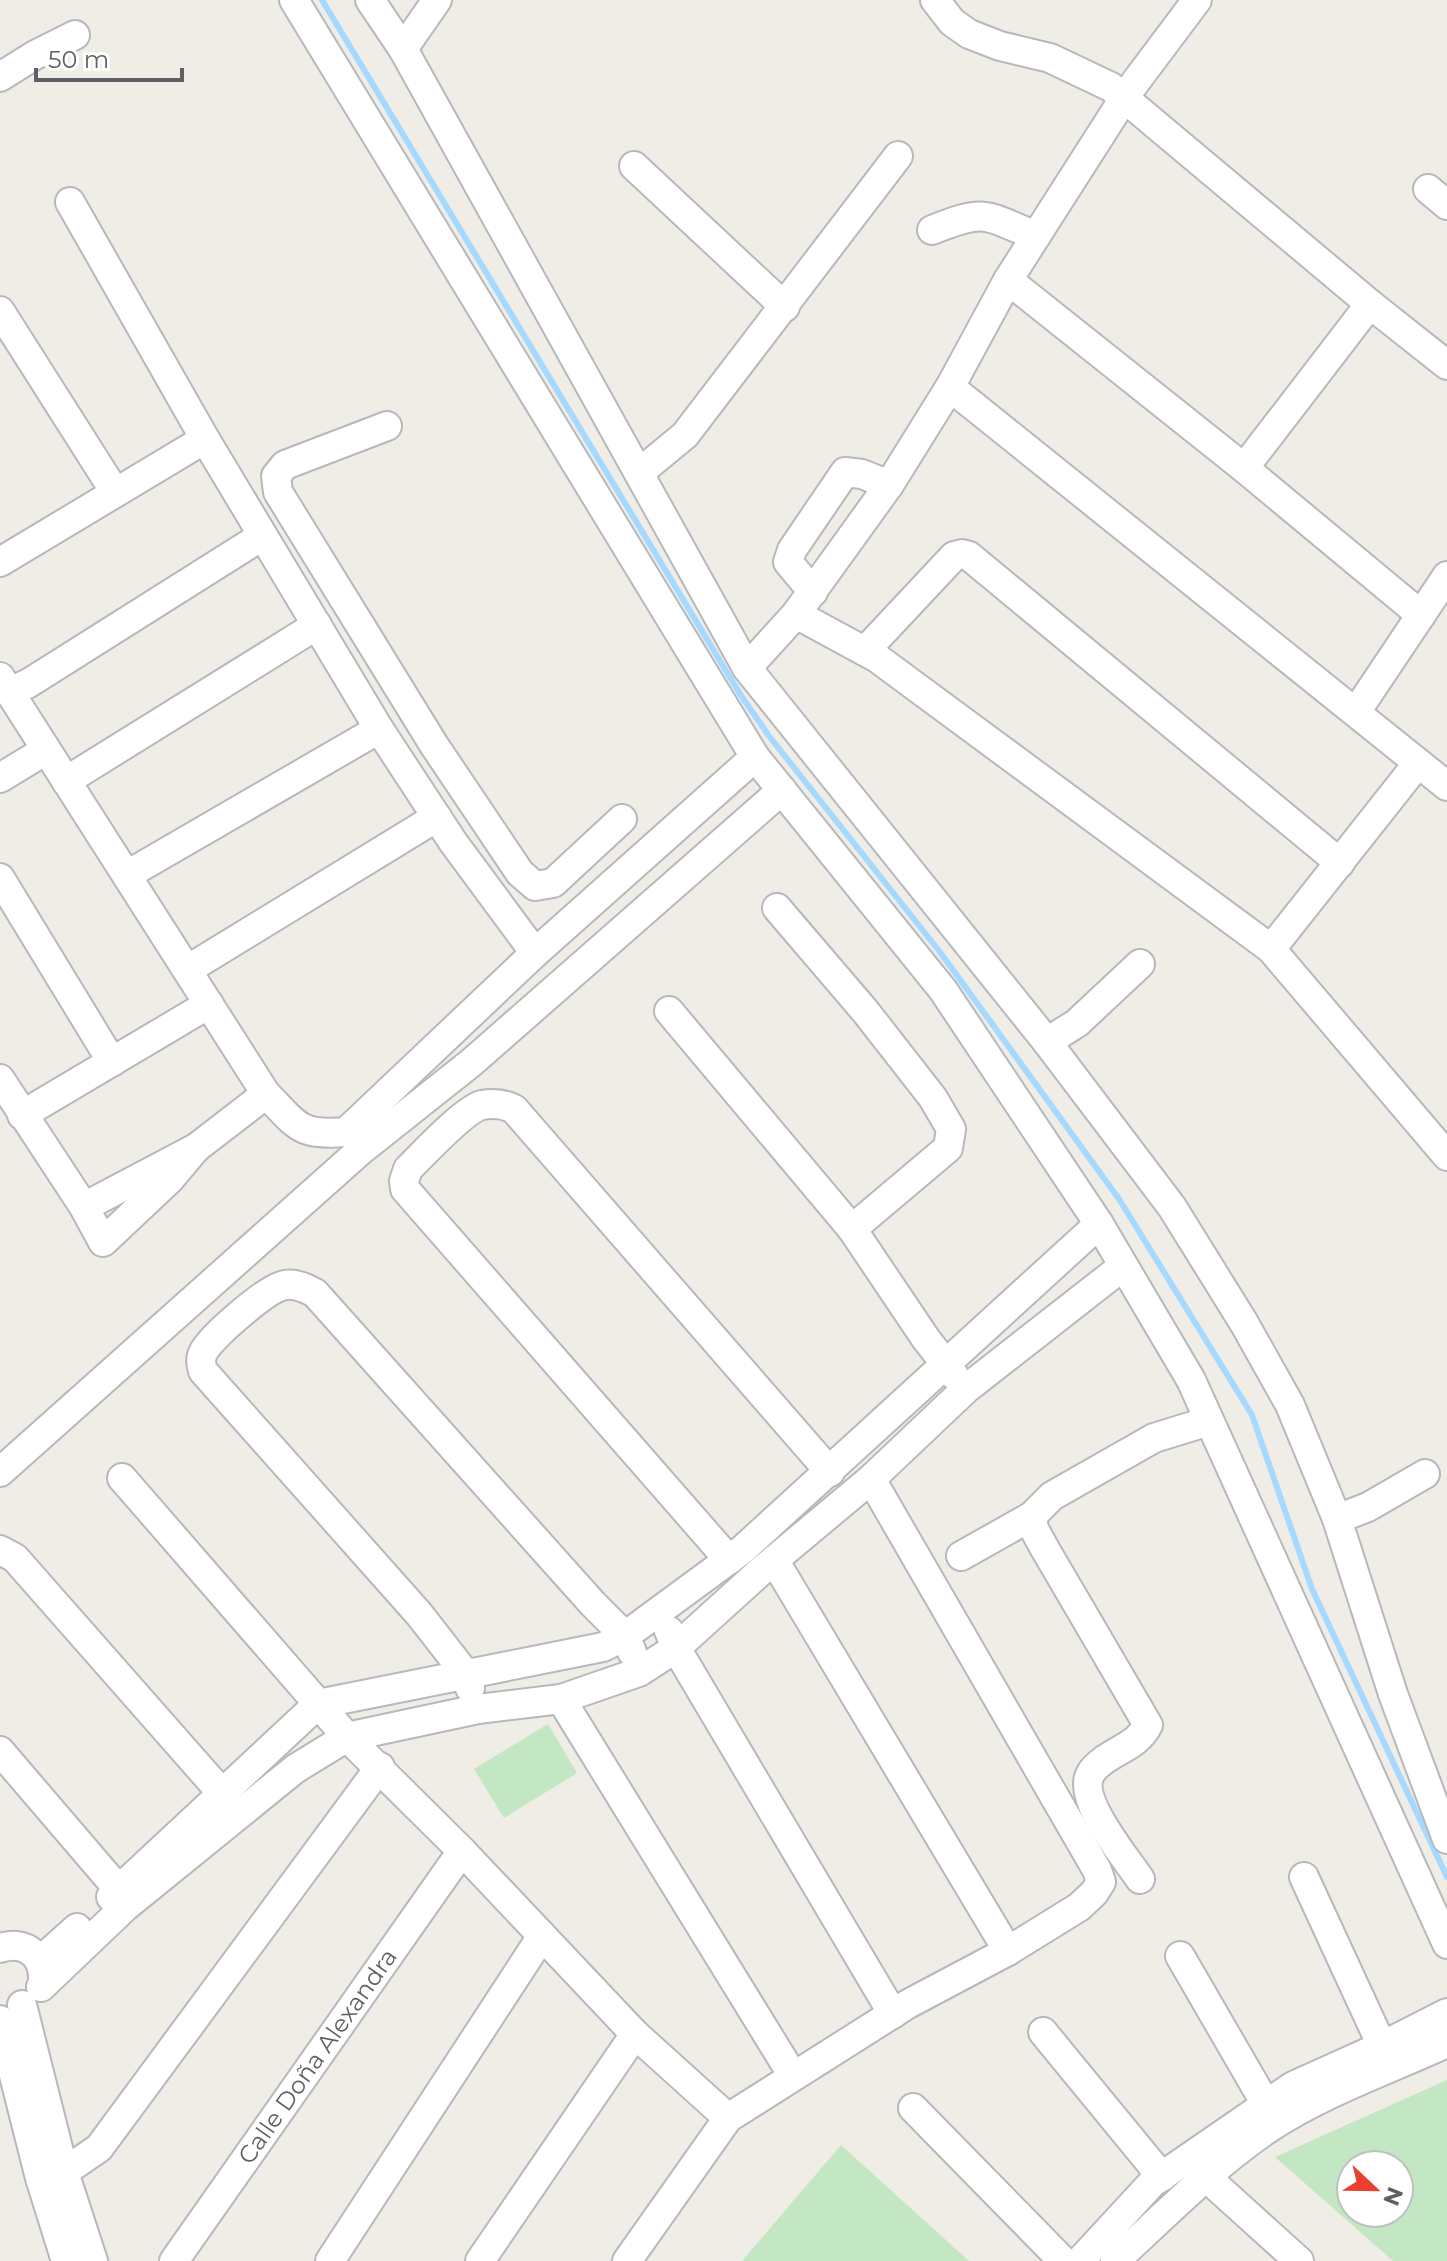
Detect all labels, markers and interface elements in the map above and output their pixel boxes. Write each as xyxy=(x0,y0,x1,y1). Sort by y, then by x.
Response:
scale bar xyxy=(36,32,182,82)
text: 50 m xyxy=(48,45,109,74)
street label: Calle Doña Alexandra xyxy=(232,1943,403,2169)
north arrow xyxy=(1335,2149,1415,2229)
text: N xyxy=(1377,2183,1409,2210)

